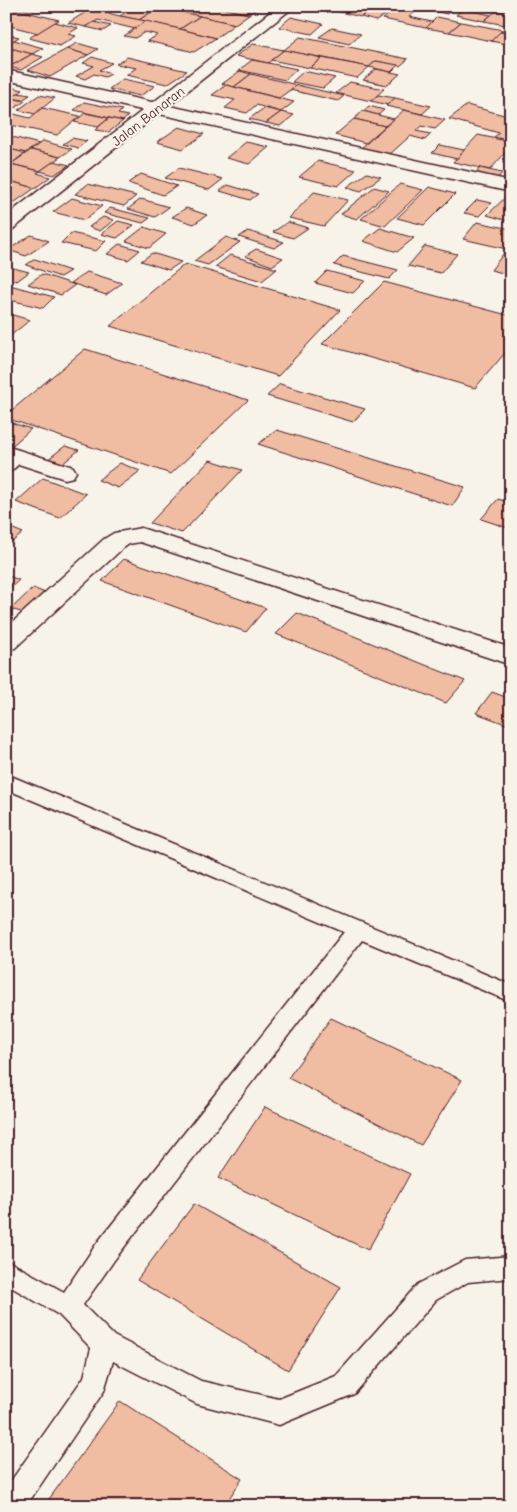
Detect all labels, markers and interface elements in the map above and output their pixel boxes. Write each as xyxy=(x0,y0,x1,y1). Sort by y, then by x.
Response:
street label: Jalan Banaran xyxy=(109,83,188,150)

